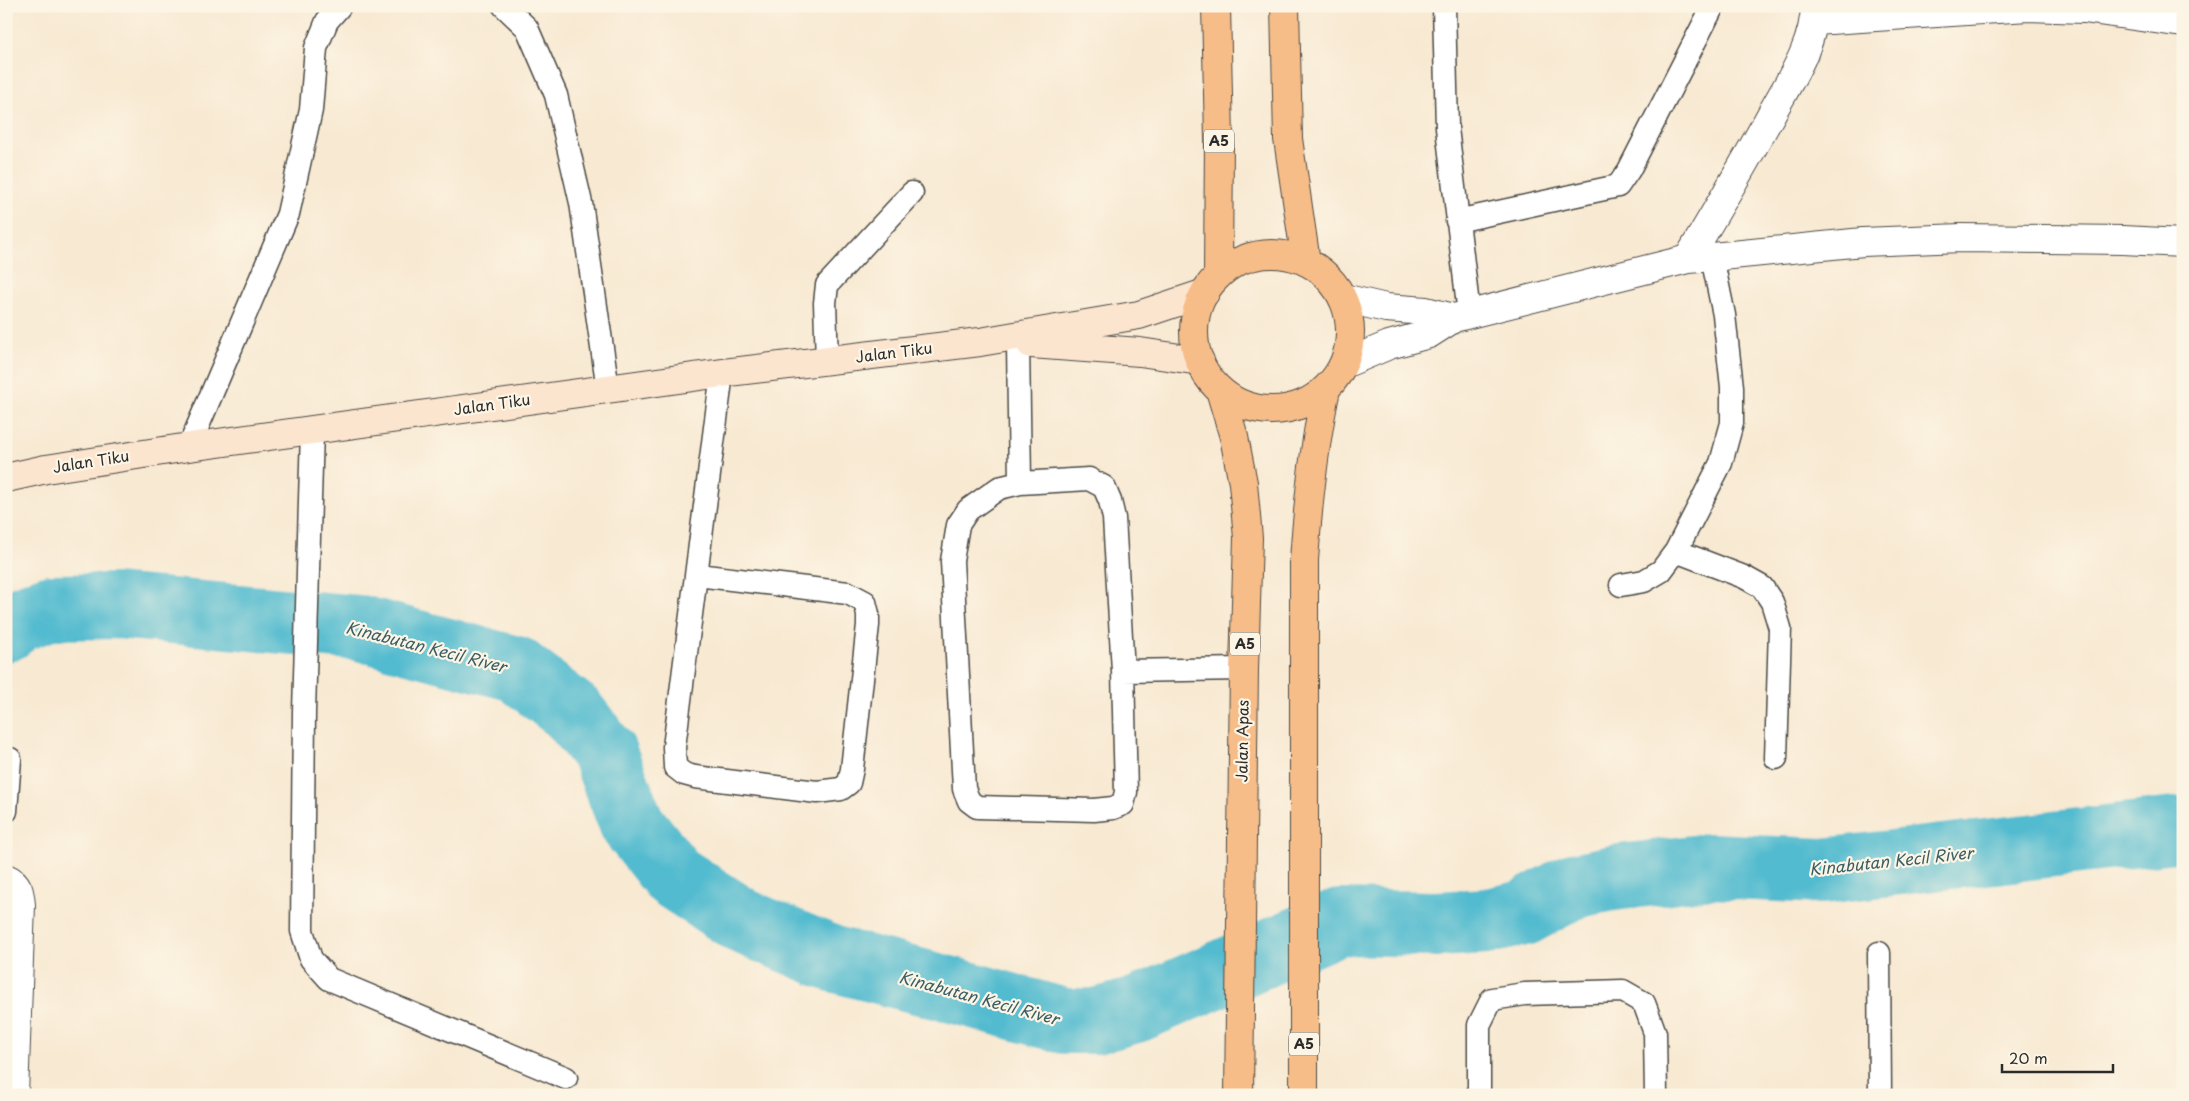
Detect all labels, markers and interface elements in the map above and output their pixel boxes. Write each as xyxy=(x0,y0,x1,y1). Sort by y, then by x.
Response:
road number: A5 xyxy=(1204,130,1234,152)
street label: Jalan Tiku xyxy=(854,335,934,368)
street label: Jalan Tiku xyxy=(452,387,532,420)
street label: Jalan Tiku xyxy=(51,443,131,478)
water label: Kinabutan Kecil River xyxy=(344,614,512,678)
road number: A5 xyxy=(1230,633,1260,656)
street label: Jalan Apas xyxy=(1229,699,1254,782)
water label: Kinabutan Kecil River xyxy=(1808,839,1977,881)
water label: Kinabutan Kecil River xyxy=(897,964,1064,1031)
road number: A5 xyxy=(1289,1032,1319,1056)
scale bar xyxy=(2002,1041,2113,1073)
text: 20 m xyxy=(2009,1046,2048,1069)

